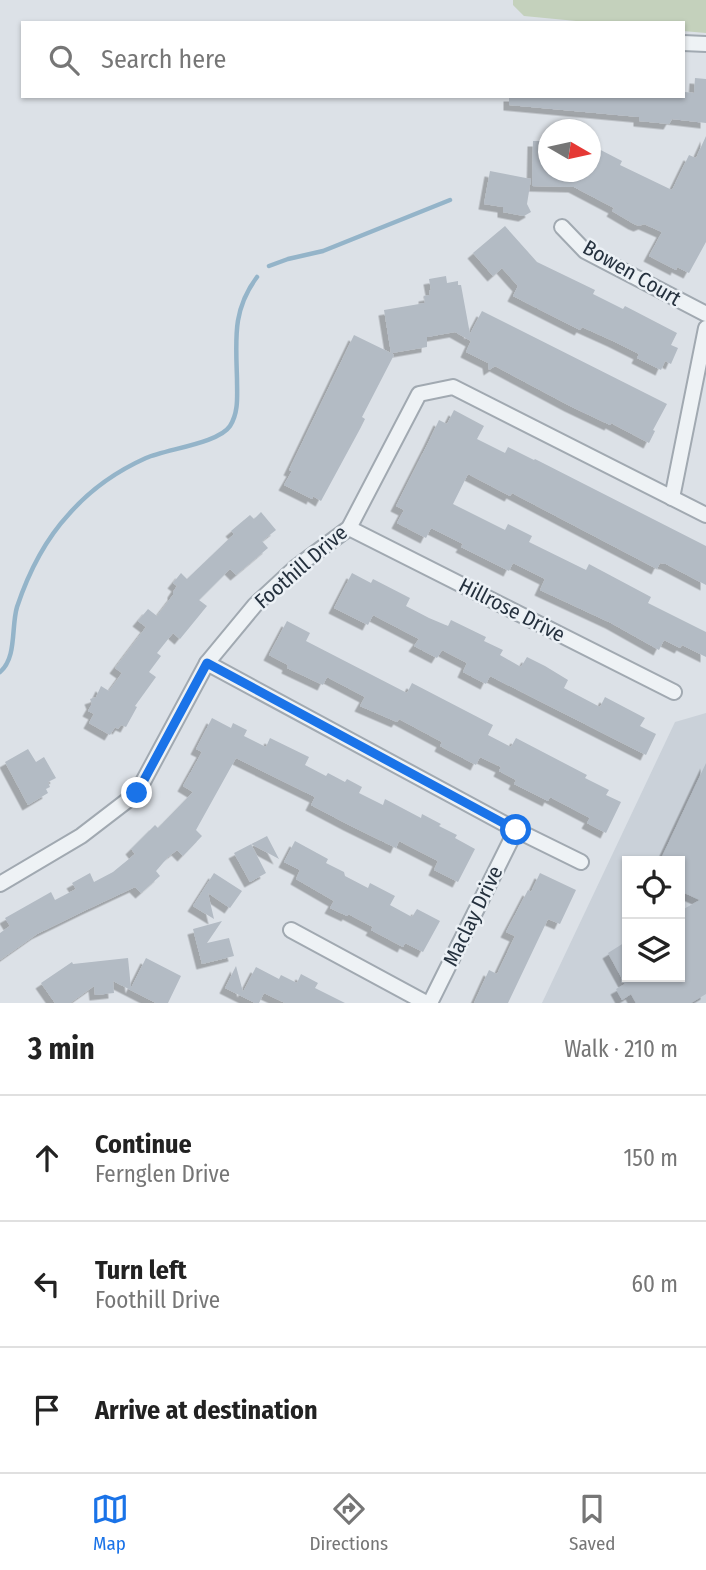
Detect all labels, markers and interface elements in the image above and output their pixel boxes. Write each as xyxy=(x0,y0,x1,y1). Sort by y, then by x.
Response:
search box xyxy=(21,21,685,98)
icon: search xyxy=(45,41,83,79)
text: Search here xyxy=(101,44,226,75)
north arrow xyxy=(538,119,601,182)
street label: Bowen Court xyxy=(578,234,686,312)
street label: Foothill Drive xyxy=(249,520,353,614)
street label: Hillrose Drive xyxy=(455,572,569,648)
route end xyxy=(121,777,152,808)
route start xyxy=(500,814,531,845)
map controls xyxy=(622,856,685,982)
button: locate xyxy=(622,856,685,919)
street label: Maclay Drive xyxy=(438,862,508,970)
button: layers xyxy=(622,919,685,982)
text: 3 min xyxy=(28,1031,95,1067)
text: Walk · 210 m xyxy=(564,1035,678,1063)
text: Continue xyxy=(95,1129,192,1160)
icon: ahead xyxy=(28,1139,66,1177)
text: 150 m xyxy=(623,1144,678,1172)
text: Fernglen Drive xyxy=(95,1160,230,1188)
text: Turn left xyxy=(95,1255,187,1286)
icon: left xyxy=(28,1265,66,1303)
text: 60 m xyxy=(632,1270,678,1298)
text: Foothill Drive xyxy=(95,1286,220,1314)
icon: arrive xyxy=(28,1391,66,1429)
text: Arrive at destination xyxy=(95,1395,318,1426)
tab: Map xyxy=(91,1490,129,1555)
tab: Directions xyxy=(310,1490,388,1555)
tab: Saved xyxy=(569,1490,615,1555)

